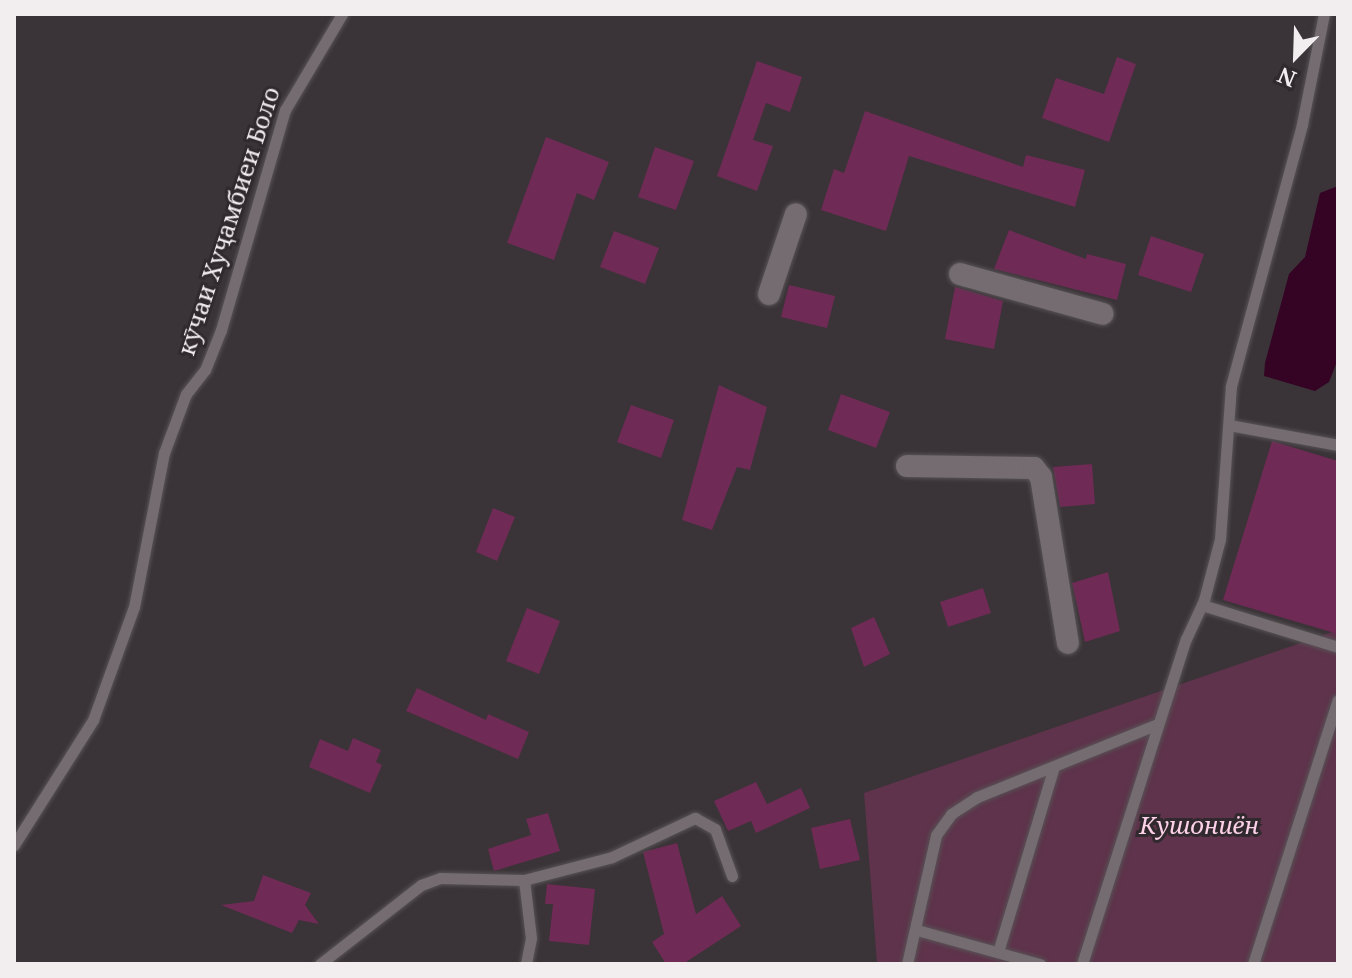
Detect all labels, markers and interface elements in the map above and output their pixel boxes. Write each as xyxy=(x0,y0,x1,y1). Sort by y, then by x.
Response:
north arrow xyxy=(1256,16,1336,96)
text: N xyxy=(1273,61,1300,95)
street label: кӯчаи Хуҷамбиеи Боло xyxy=(171,83,285,359)
park label: Кушониён xyxy=(1139,811,1259,839)

